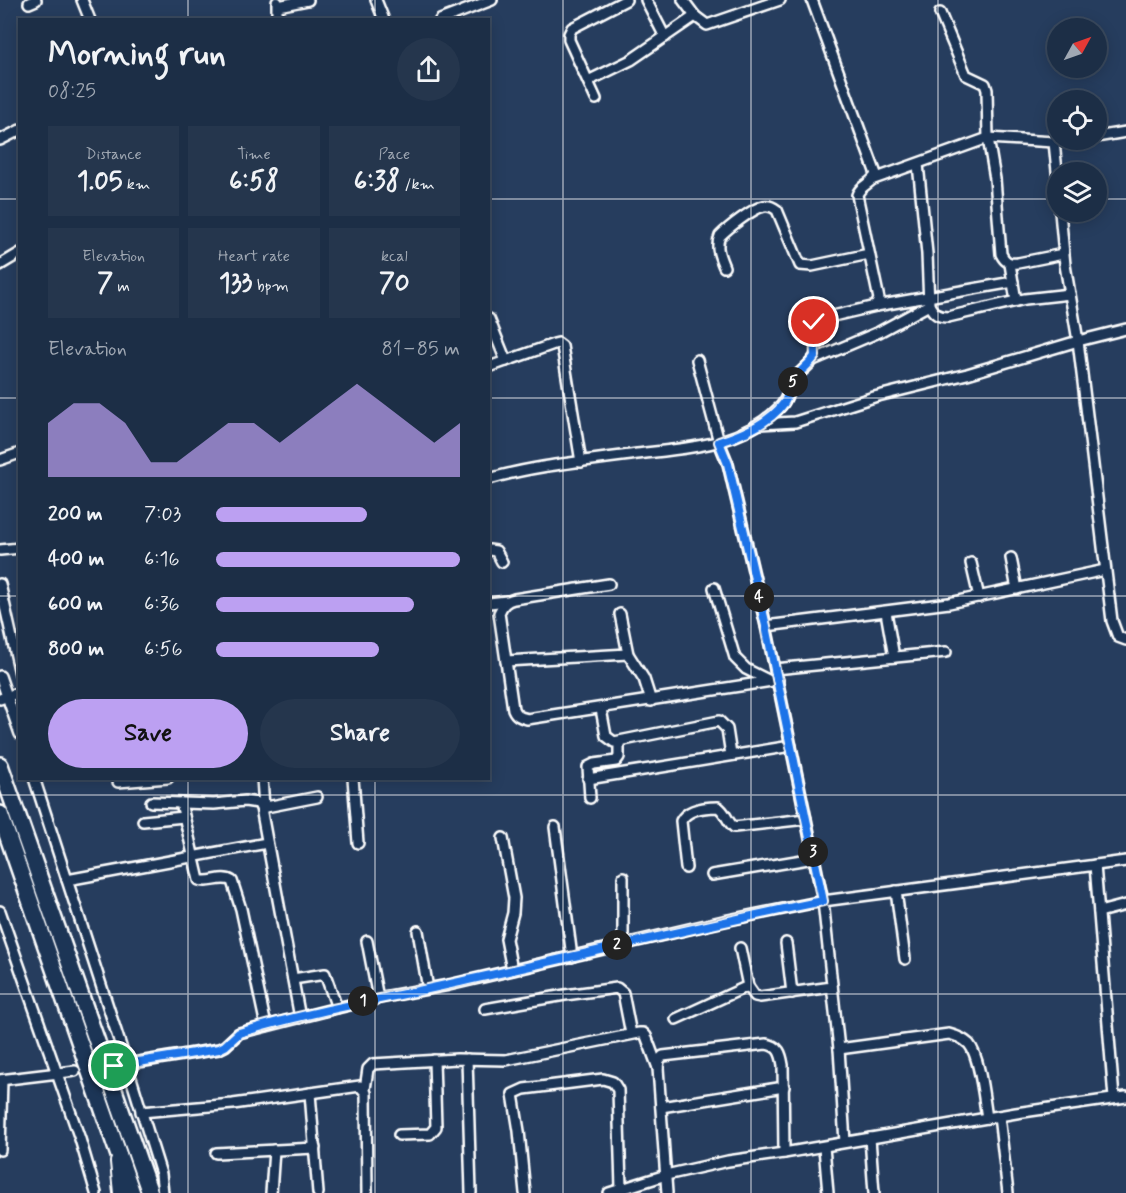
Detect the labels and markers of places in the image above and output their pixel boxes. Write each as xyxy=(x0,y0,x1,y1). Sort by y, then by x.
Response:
pin xyxy=(788,296,839,347)
pin: 5 xyxy=(778,367,808,397)
pin: 4 xyxy=(744,582,774,612)
pin: 3 xyxy=(798,837,828,867)
pin: 2 xyxy=(602,930,632,960)
pin: 1 xyxy=(348,986,378,1016)
pin xyxy=(88,1040,139,1091)

